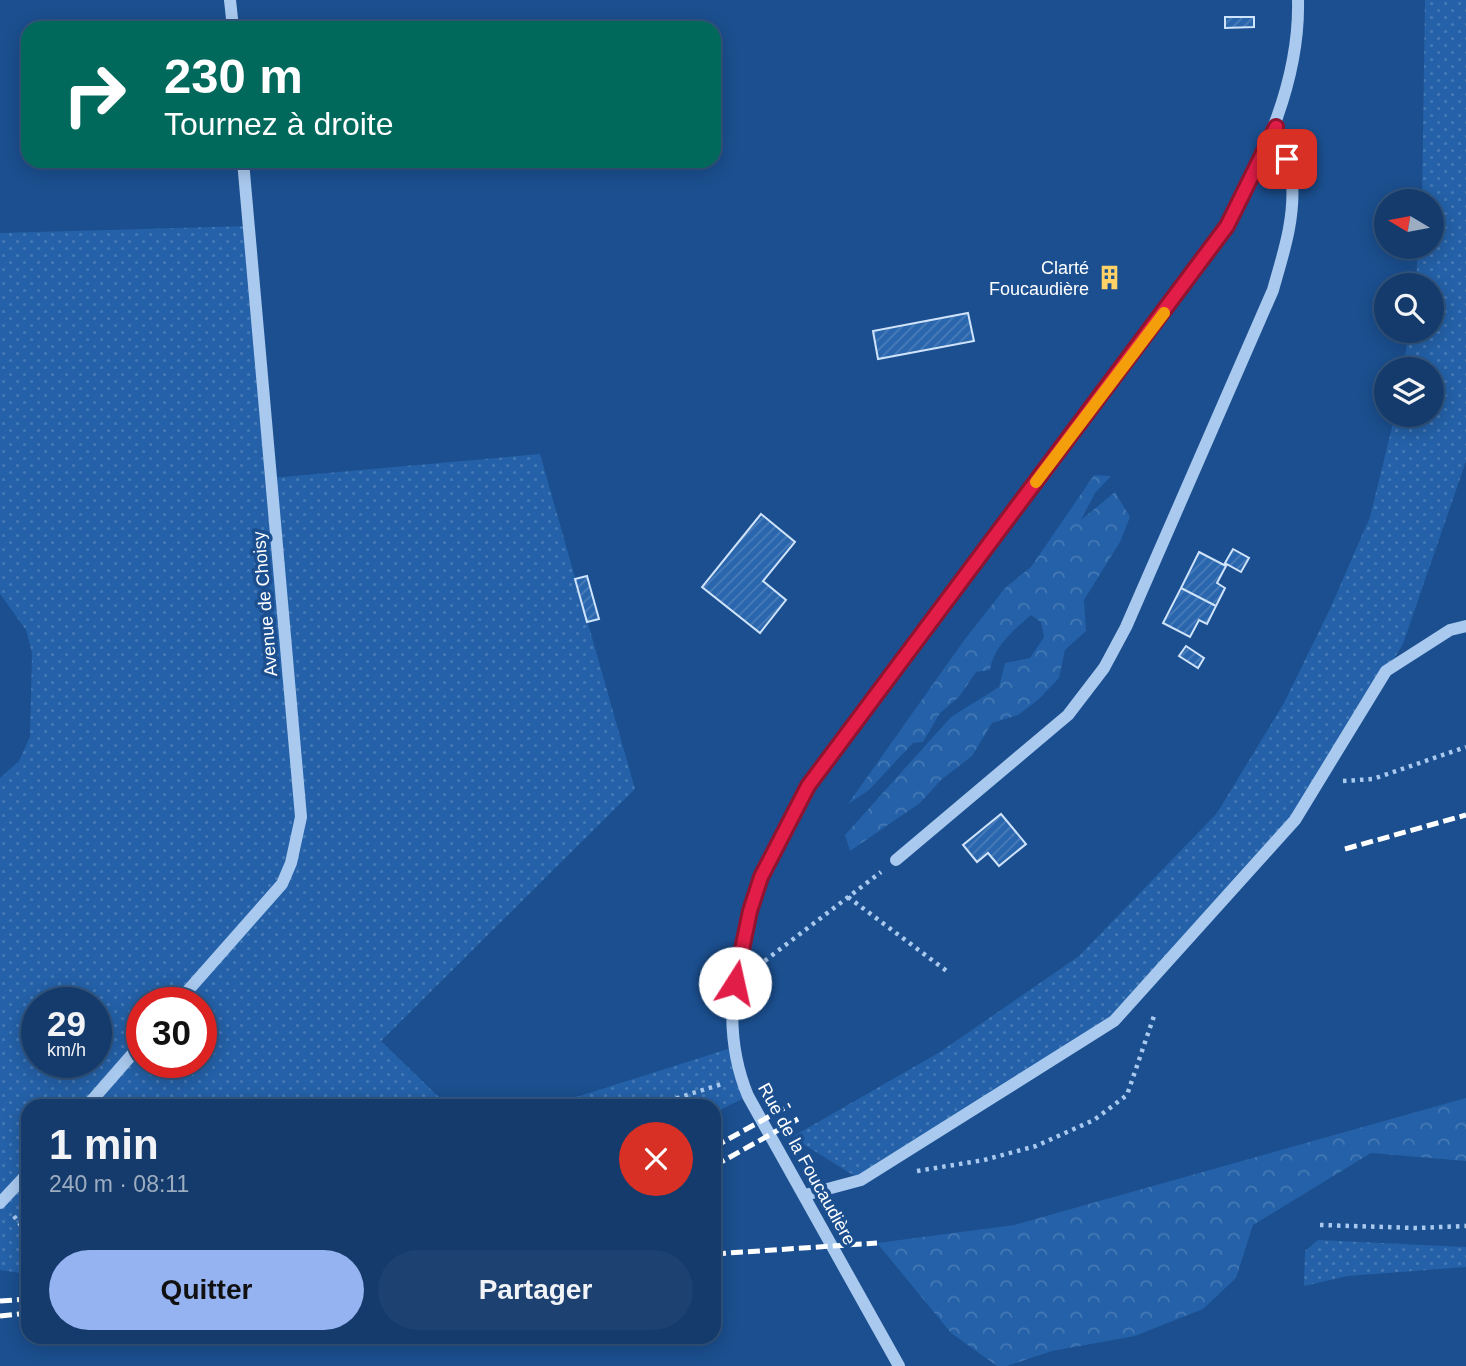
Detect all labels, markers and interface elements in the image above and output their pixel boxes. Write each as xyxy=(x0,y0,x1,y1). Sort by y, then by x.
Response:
icon: right xyxy=(49,49,140,140)
text: 230 m xyxy=(164,49,303,103)
text: Tournez à droite xyxy=(164,106,393,142)
pin xyxy=(1257,129,1317,189)
icon: arrive xyxy=(1268,140,1306,178)
north arrow xyxy=(1374,189,1444,259)
map controls xyxy=(1374,189,1444,427)
place label: Clarté Foucaudière xyxy=(989,258,1089,299)
building icon: Clarté Foucaudière xyxy=(1095,264,1123,292)
button: search xyxy=(1374,273,1444,343)
button: layers xyxy=(1374,357,1444,427)
street label: Avenue de Choisy xyxy=(249,531,281,677)
position arrow xyxy=(698,946,772,1020)
speed limit sign: 30 xyxy=(126,987,217,1078)
text: 29 xyxy=(47,1004,86,1043)
text: km/h xyxy=(47,1040,86,1060)
street label: Rue de la Foucaudière xyxy=(754,1080,860,1248)
text: 1 min xyxy=(49,1121,159,1168)
button: close xyxy=(619,1122,693,1196)
text: 240 m · 08:11 xyxy=(49,1171,189,1197)
button: Quitter xyxy=(49,1250,364,1330)
button: Partager xyxy=(378,1250,693,1330)

